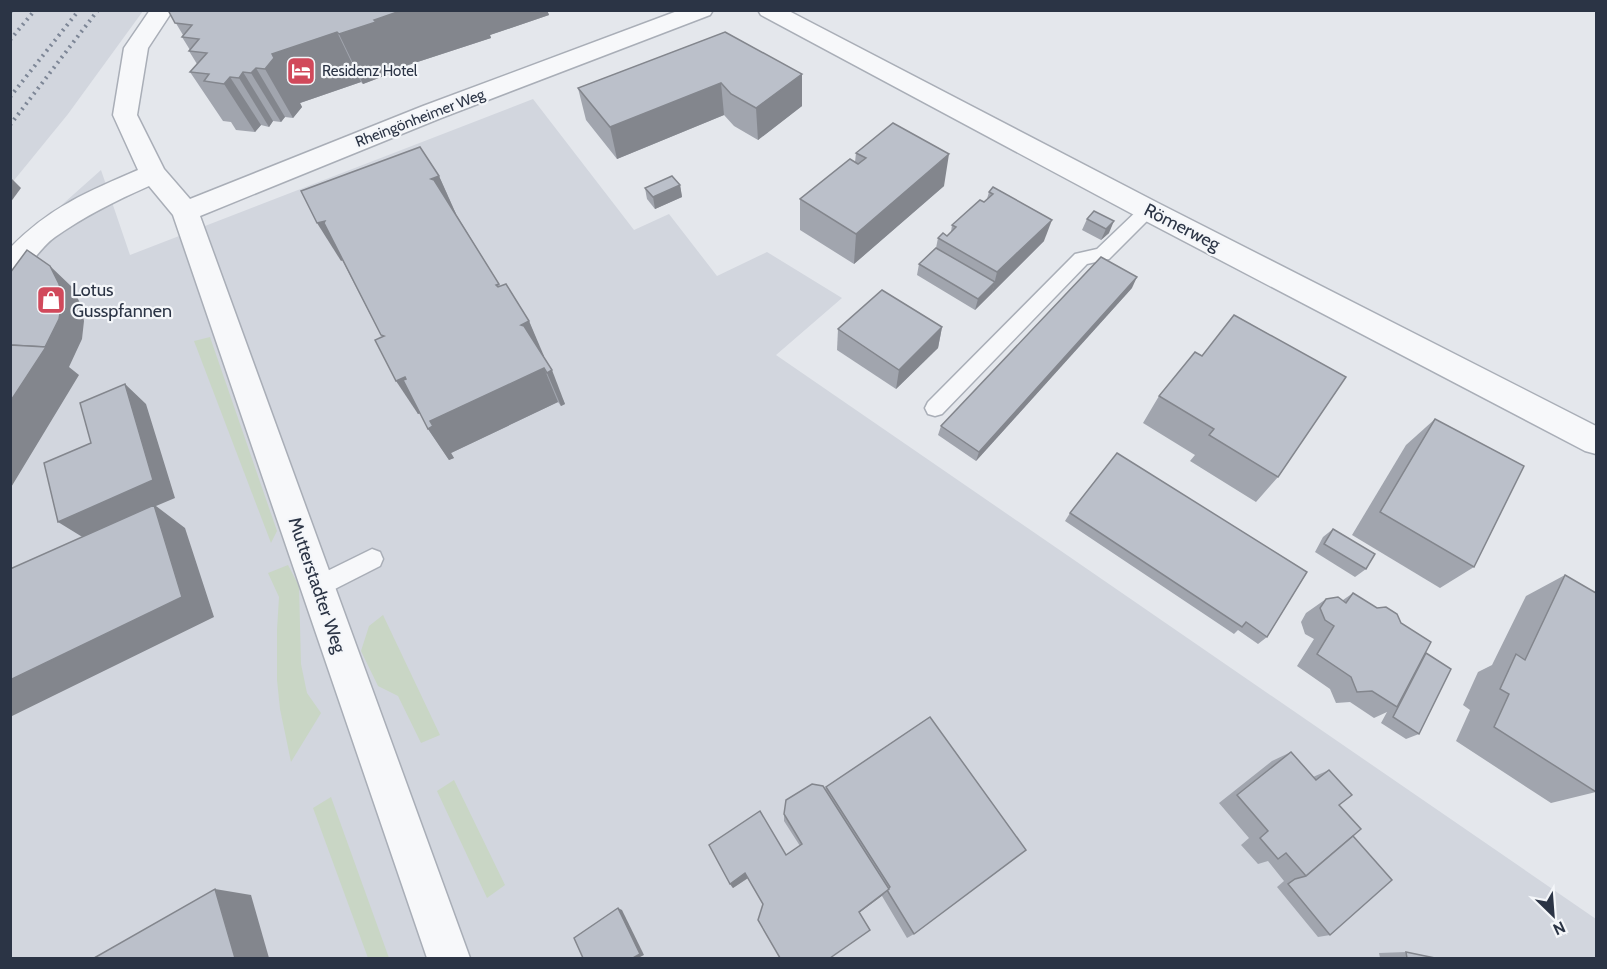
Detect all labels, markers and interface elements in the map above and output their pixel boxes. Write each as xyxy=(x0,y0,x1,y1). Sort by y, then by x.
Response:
hotel icon: Residenz Hotel xyxy=(285,55,317,87)
place label: Residenz Hotel xyxy=(322,62,418,80)
street label: Rheingönheimer Weg xyxy=(353,85,488,151)
street label: Römerweg xyxy=(1140,199,1225,256)
place label: Lotus Gusspfannen xyxy=(72,279,172,322)
shop icon: Lotus Gusspfannen xyxy=(35,284,67,316)
street label: Mutterstadter Weg xyxy=(283,514,351,657)
north arrow xyxy=(1523,885,1583,945)
text: N xyxy=(1550,917,1568,939)

